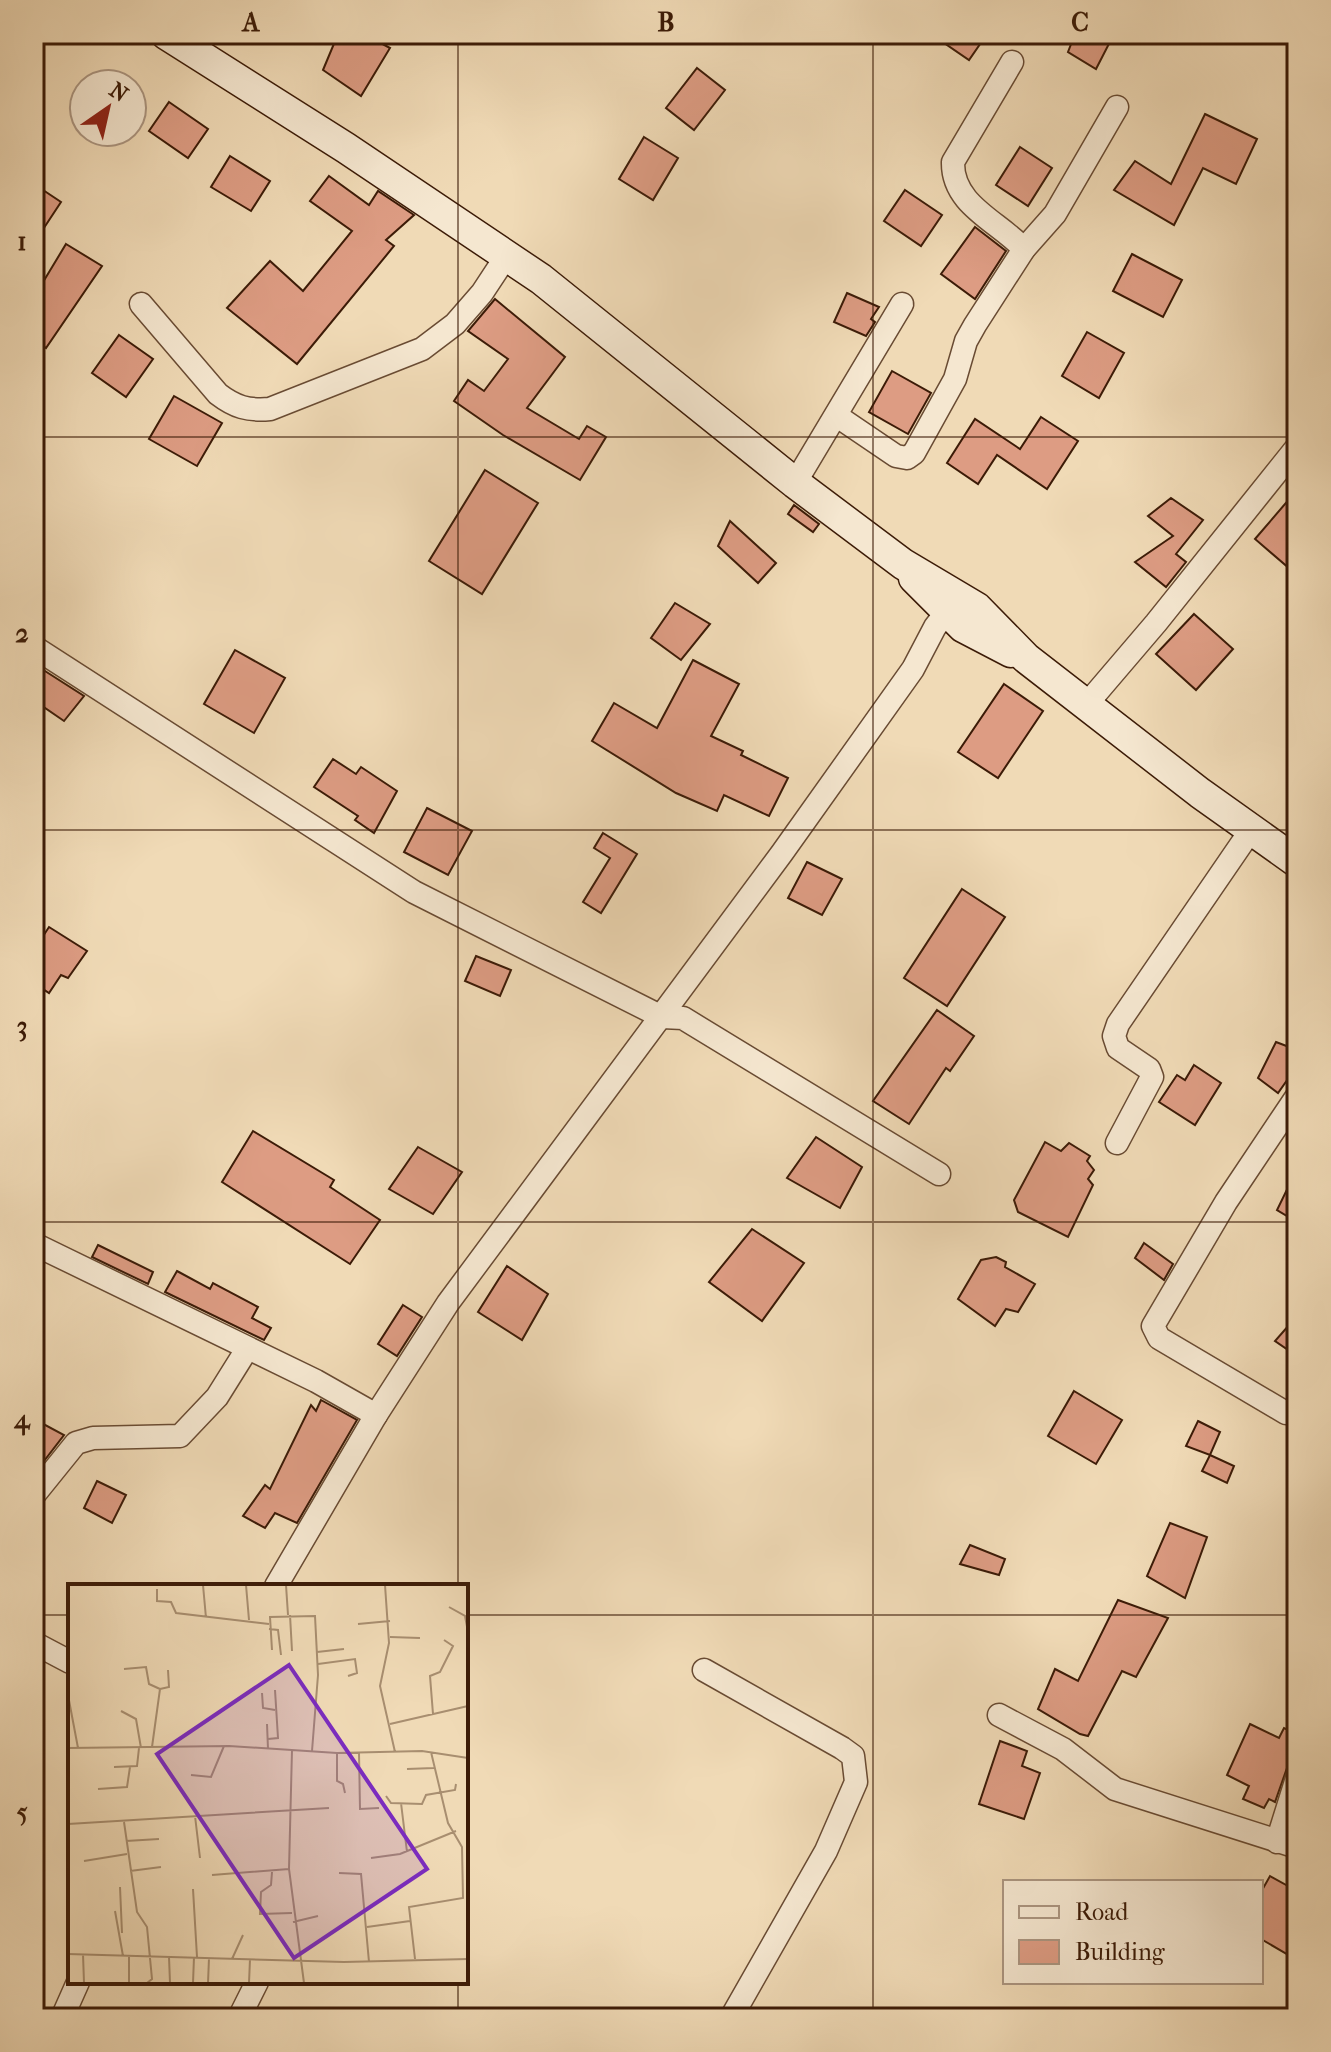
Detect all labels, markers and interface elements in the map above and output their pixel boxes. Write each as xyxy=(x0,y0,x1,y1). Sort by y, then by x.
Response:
text: A xyxy=(241,7,261,38)
text: B xyxy=(658,7,675,38)
text: C xyxy=(1071,7,1089,38)
north arrow xyxy=(68,68,148,148)
text: N xyxy=(104,77,133,108)
text: 1 xyxy=(17,226,27,257)
text: 2 xyxy=(15,618,29,649)
text: 3 xyxy=(17,1011,27,1042)
text: 4 xyxy=(13,1404,31,1436)
inset map xyxy=(68,1584,468,1984)
text: 5 xyxy=(16,1797,28,1828)
legend xyxy=(1003,1880,1263,1984)
text: Road xyxy=(1075,1898,1129,1926)
text: Building xyxy=(1075,1938,1166,1966)

